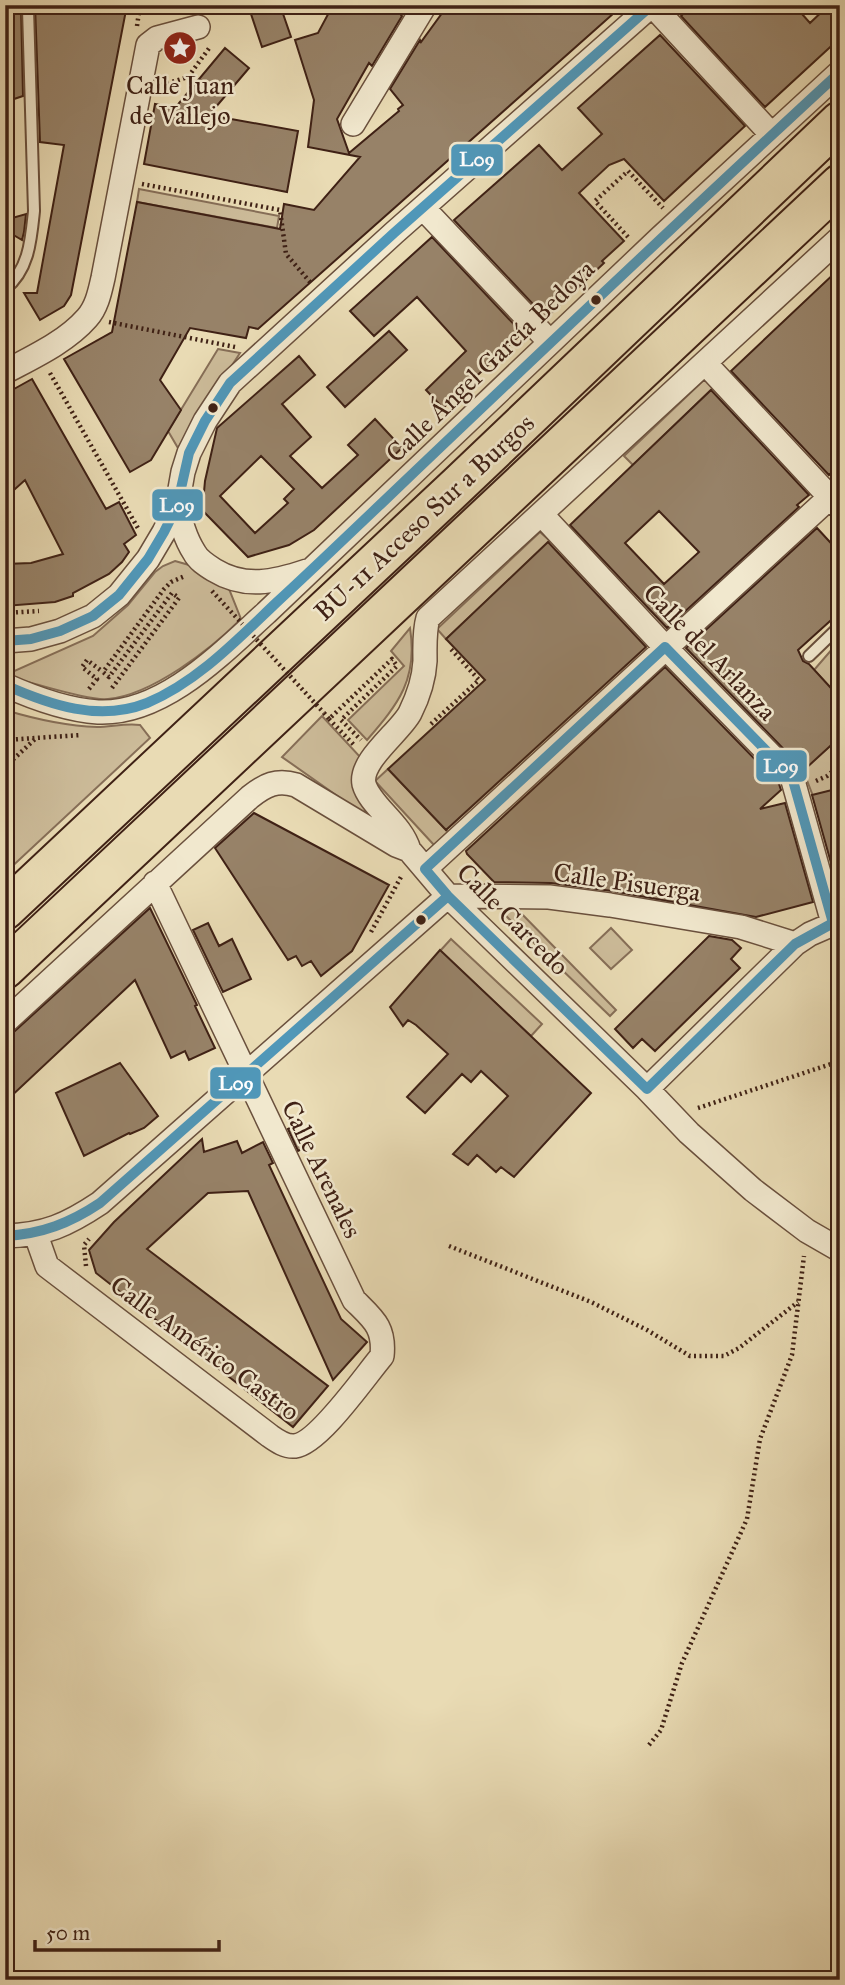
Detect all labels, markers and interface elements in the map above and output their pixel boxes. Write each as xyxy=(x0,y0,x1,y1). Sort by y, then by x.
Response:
place icon: Calle Juan de Vallejo xyxy=(161,29,199,67)
place label: Calle Juan de Vallejo xyxy=(126,69,234,131)
line badge: L09 xyxy=(450,143,504,177)
text: L09 xyxy=(459,148,495,172)
street label: Calle Ángel García Bedoya xyxy=(379,253,601,469)
unlabelled marker xyxy=(589,293,603,307)
unlabelled marker xyxy=(206,401,220,415)
street label: BU-11 Acceso Sur a Burgos xyxy=(307,407,541,627)
line badge: L09 xyxy=(151,488,204,522)
text: L09 xyxy=(159,494,195,518)
street label: Calle del Arlanza xyxy=(637,577,783,727)
line badge: L09 xyxy=(755,749,808,783)
text: L09 xyxy=(763,755,799,779)
street label: Calle Carcedo xyxy=(450,856,576,982)
street label: Calle Pisuerga xyxy=(551,856,703,908)
unlabelled marker xyxy=(414,913,428,927)
line badge: L09 xyxy=(209,1066,262,1100)
text: L09 xyxy=(218,1072,254,1096)
street label: Calle Arenales xyxy=(275,1095,369,1243)
street label: Calle Américo Castro xyxy=(104,1269,306,1427)
scale bar xyxy=(35,1908,219,1952)
text: 50 m xyxy=(46,1920,91,1946)

